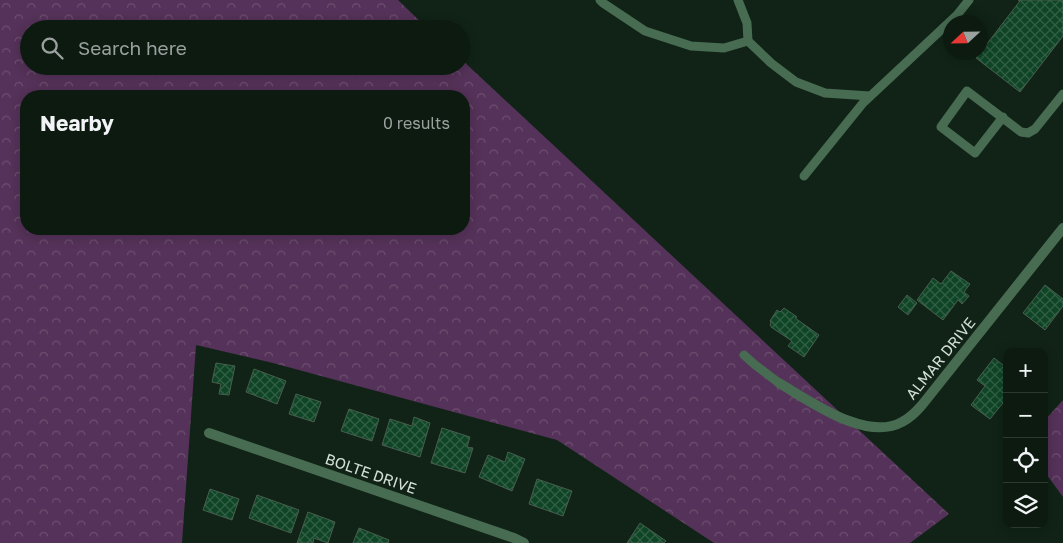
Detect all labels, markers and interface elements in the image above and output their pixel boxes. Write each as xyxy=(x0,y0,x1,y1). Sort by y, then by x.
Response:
north arrow xyxy=(943,15,988,60)
search box xyxy=(20,20,470,75)
icon: search xyxy=(38,34,66,62)
text: Search here xyxy=(78,36,187,59)
text: Nearby xyxy=(40,110,114,136)
text: 0 results xyxy=(383,113,450,133)
street label: ALMAR DRIVE xyxy=(902,313,978,403)
map controls xyxy=(1003,348,1048,528)
button: + xyxy=(1003,348,1048,393)
button: − xyxy=(1003,393,1048,438)
button: locate xyxy=(1003,438,1048,483)
street label: BOLTE DRIVE xyxy=(323,449,419,497)
button: layers xyxy=(1003,483,1048,528)

